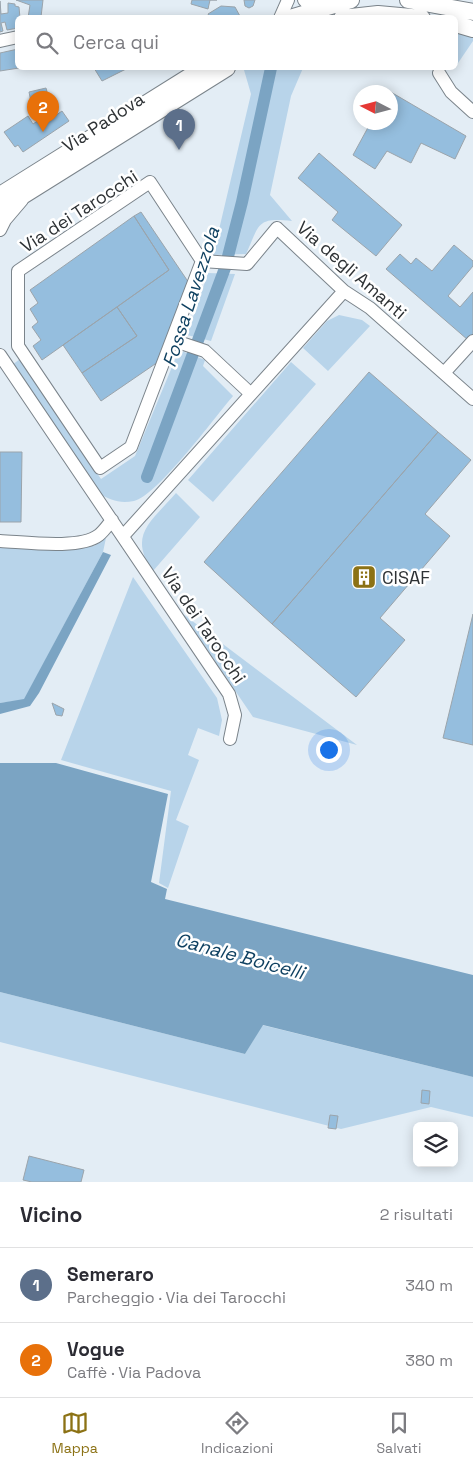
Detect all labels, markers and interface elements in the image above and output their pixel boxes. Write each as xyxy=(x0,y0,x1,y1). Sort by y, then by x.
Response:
search box xyxy=(15,15,458,70)
icon: search xyxy=(33,29,61,57)
text: Cerca qui xyxy=(73,30,159,55)
north arrow xyxy=(353,85,398,130)
street label: Via Padova xyxy=(58,87,148,157)
pin: 2 xyxy=(27,91,59,132)
pin: 1 xyxy=(163,109,195,150)
street label: Via dei Tarocchi xyxy=(16,165,142,257)
street label: Via degli Amanti xyxy=(292,216,412,324)
water label: Fossa Lavezzola xyxy=(157,224,225,370)
street label: Via dei Tarocchi xyxy=(157,562,251,688)
building icon: CISAF xyxy=(351,564,377,590)
place label: CISAF xyxy=(382,566,430,589)
your location xyxy=(316,737,342,763)
water label: Canale Boicelli xyxy=(173,927,309,986)
map controls xyxy=(413,1122,458,1167)
button: layers xyxy=(413,1122,458,1167)
text: Vicino xyxy=(20,1201,82,1228)
text: 2 risultati xyxy=(380,1204,453,1225)
text: Semeraro xyxy=(67,1262,154,1287)
text: 1 xyxy=(32,1275,40,1296)
text: 340 m xyxy=(405,1275,453,1296)
text: Parcheggio · Via dei Tarocchi xyxy=(67,1287,286,1308)
text: Vogue xyxy=(67,1337,125,1362)
text: 2 xyxy=(31,1350,41,1371)
text: 380 m xyxy=(405,1350,453,1371)
text: Caffè · Via Padova xyxy=(67,1362,201,1383)
tab: Mappa xyxy=(52,1409,98,1457)
tab: Indicazioni xyxy=(201,1409,273,1457)
tab: Salvati xyxy=(377,1409,421,1457)

